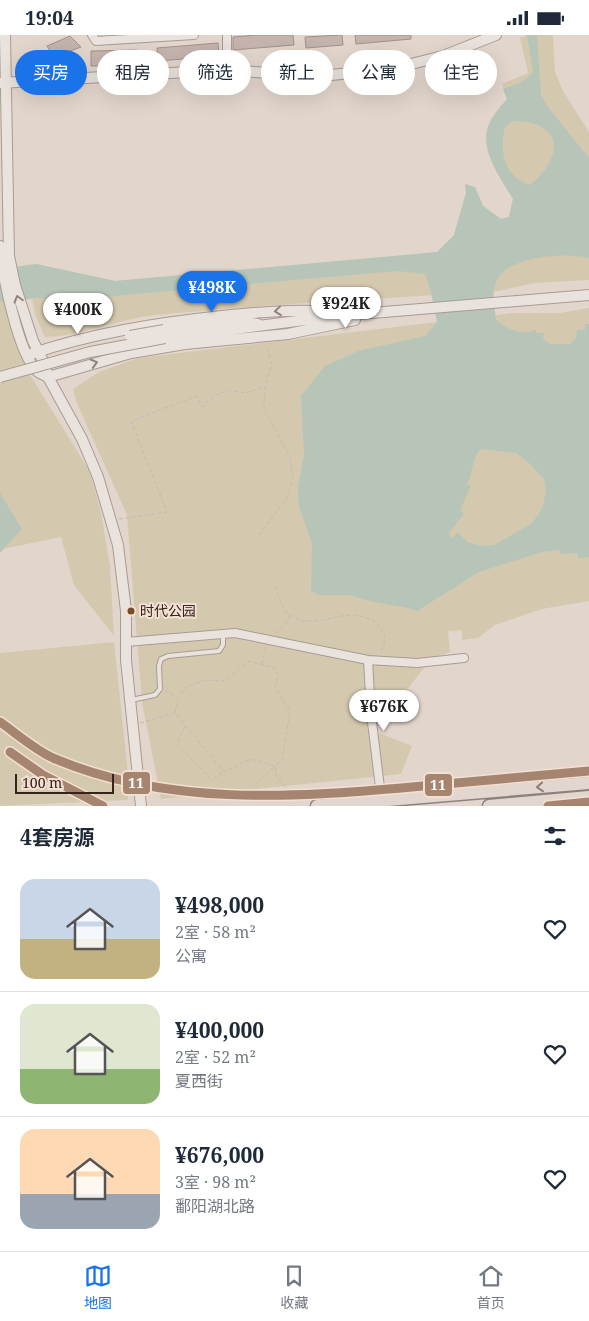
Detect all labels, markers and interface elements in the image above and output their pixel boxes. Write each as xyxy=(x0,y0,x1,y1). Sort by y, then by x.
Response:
text: 19:04 xyxy=(25,5,74,31)
chip: 买房 xyxy=(15,50,87,95)
chip: 租房 xyxy=(97,50,169,95)
chip: 筛选 xyxy=(179,50,251,95)
chip: 新上 xyxy=(261,50,333,95)
chip: 公寓 xyxy=(343,50,415,95)
chip: 住宅 xyxy=(425,50,497,95)
pin: ¥498K xyxy=(177,271,247,313)
text: ¥498K xyxy=(188,276,236,298)
pin: ¥924K xyxy=(311,287,381,329)
text: ¥924K xyxy=(322,292,370,314)
pin: ¥400K xyxy=(43,293,113,335)
one-way arrow xyxy=(14,295,24,303)
text: ¥400K xyxy=(54,298,102,320)
one-way arrow xyxy=(274,305,282,316)
one-way arrow xyxy=(90,359,98,369)
place label: 时代公园 xyxy=(140,601,196,620)
marker: 时代公园 xyxy=(126,606,136,616)
pin: ¥676K xyxy=(349,689,419,732)
text: ¥676K xyxy=(360,695,408,717)
scale bar xyxy=(15,771,114,794)
line badge: 11 xyxy=(122,771,151,795)
text: 100 m xyxy=(22,773,62,792)
text: 11 xyxy=(128,773,144,792)
line badge: 11 xyxy=(424,773,453,797)
text: 11 xyxy=(430,775,446,794)
one-way arrow xyxy=(536,781,544,792)
icon: filters xyxy=(541,822,569,850)
text: 4套房源 xyxy=(20,823,95,851)
text: ¥498,000 xyxy=(175,891,264,919)
icon: home xyxy=(60,899,120,959)
icon: heart xyxy=(541,915,569,943)
text: 2室 · 58 m² xyxy=(175,921,256,943)
text: 公寓 xyxy=(175,945,207,967)
text: ¥400,000 xyxy=(175,1016,264,1044)
icon: home xyxy=(60,1024,120,1084)
icon: heart xyxy=(541,1040,569,1068)
text: 2室 · 52 m² xyxy=(175,1046,256,1068)
text: 夏西街 xyxy=(175,1070,223,1092)
text: ¥676,000 xyxy=(175,1141,264,1169)
icon: home xyxy=(60,1149,120,1209)
icon: heart xyxy=(541,1165,569,1193)
text: 3室 · 98 m² xyxy=(175,1171,256,1193)
text: 鄱阳湖北路 xyxy=(175,1195,255,1217)
tab: 地图 xyxy=(84,1262,112,1312)
tab: 收藏 xyxy=(280,1262,308,1312)
tab: 首页 xyxy=(477,1262,505,1312)

